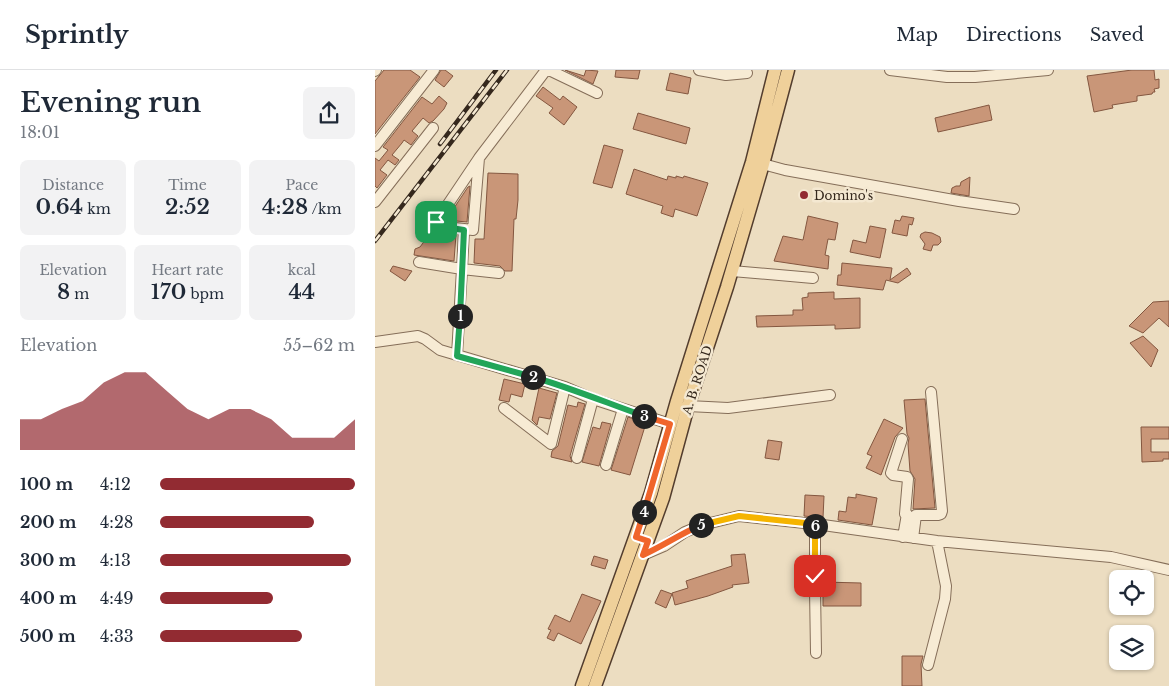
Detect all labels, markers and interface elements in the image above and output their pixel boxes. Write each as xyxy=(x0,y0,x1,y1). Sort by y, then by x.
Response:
text: Sprintly xyxy=(25,20,128,49)
text: Map xyxy=(896,24,938,46)
text: Directions xyxy=(966,24,1062,46)
text: Saved xyxy=(1090,24,1144,46)
text: Evening run xyxy=(20,85,201,120)
button: share xyxy=(303,87,355,139)
text: 18:01 xyxy=(20,122,60,142)
text: Distance xyxy=(42,176,104,194)
text: Time xyxy=(168,176,207,194)
text: Pace xyxy=(285,176,318,194)
place label: Domino's xyxy=(814,188,873,203)
marker: Domino's xyxy=(798,189,810,201)
text: 0.64 xyxy=(35,194,83,220)
text: 2:52 xyxy=(165,194,210,220)
text: 4:28 xyxy=(262,194,308,220)
text: km xyxy=(83,200,111,218)
text: /km xyxy=(308,200,342,218)
pin xyxy=(415,201,457,243)
icon: arrive xyxy=(422,208,450,236)
text: Elevation xyxy=(39,261,107,279)
text: Heart rate xyxy=(151,261,224,279)
text: kcal xyxy=(288,261,316,279)
text: 8 xyxy=(57,279,70,305)
text: 170 xyxy=(151,279,186,305)
text: 44 xyxy=(288,279,315,305)
text: m xyxy=(70,285,89,303)
text: bpm xyxy=(186,285,224,303)
pin: 1 xyxy=(447,304,473,328)
text: 1 xyxy=(457,307,464,325)
text: Elevation xyxy=(20,335,97,355)
text: 55–62 m xyxy=(283,335,355,355)
street label: A. B. ROAD xyxy=(678,344,715,417)
pin: 2 xyxy=(521,364,545,390)
text: 2 xyxy=(529,368,538,386)
pin: 3 xyxy=(631,404,657,428)
text: 3 xyxy=(640,407,649,425)
text: 100 m xyxy=(20,474,73,494)
text: 4:12 xyxy=(100,474,131,494)
pin: 4 xyxy=(631,500,657,524)
text: 4 xyxy=(640,503,649,521)
text: 200 m xyxy=(20,512,77,532)
text: 4:28 xyxy=(100,512,133,532)
pin: 5 xyxy=(689,512,713,538)
pin: 6 xyxy=(803,514,827,538)
text: 5 xyxy=(697,516,706,534)
text: 6 xyxy=(811,517,820,535)
text: 300 m xyxy=(20,550,76,570)
text: 4:13 xyxy=(100,550,131,570)
pin xyxy=(794,555,836,597)
icon: check xyxy=(801,562,829,590)
map controls xyxy=(1109,570,1154,670)
button: locate xyxy=(1109,570,1154,615)
text: 400 m xyxy=(20,588,77,608)
text: 4:49 xyxy=(100,588,134,608)
button: layers xyxy=(1109,625,1154,670)
text: 500 m xyxy=(20,626,76,646)
text: 4:33 xyxy=(100,626,134,646)

